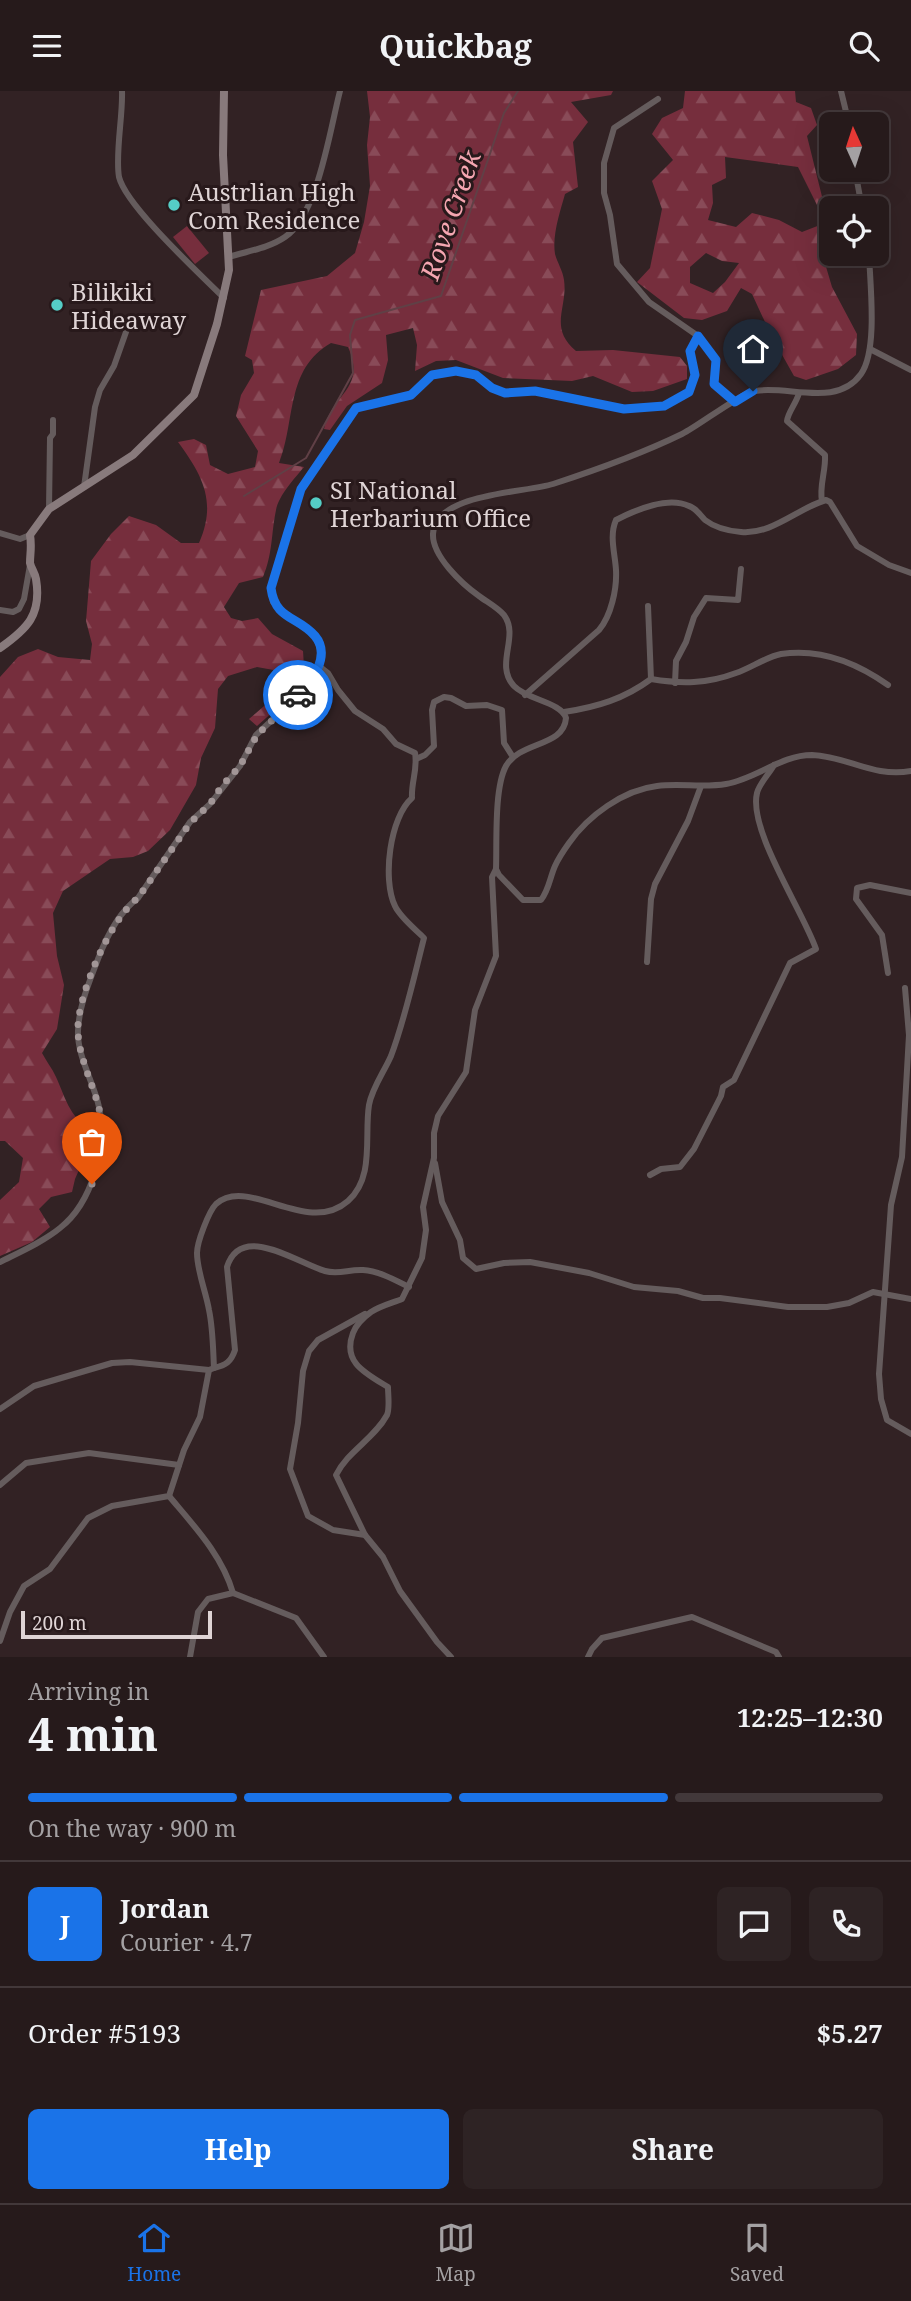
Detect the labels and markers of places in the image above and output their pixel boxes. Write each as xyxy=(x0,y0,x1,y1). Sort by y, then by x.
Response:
place label: Austrlian High Com Residence xyxy=(188,175,360,236)
marker: Austrlian High Com Residence xyxy=(166,197,182,213)
place label: Bilikiki Hideaway xyxy=(71,275,187,336)
marker: Bilikiki Hideaway xyxy=(49,297,65,313)
pin xyxy=(723,319,783,391)
place label: SI National Herbarium Office xyxy=(330,473,531,534)
marker: SI National Herbarium Office xyxy=(308,495,324,511)
pin xyxy=(62,1112,122,1184)

